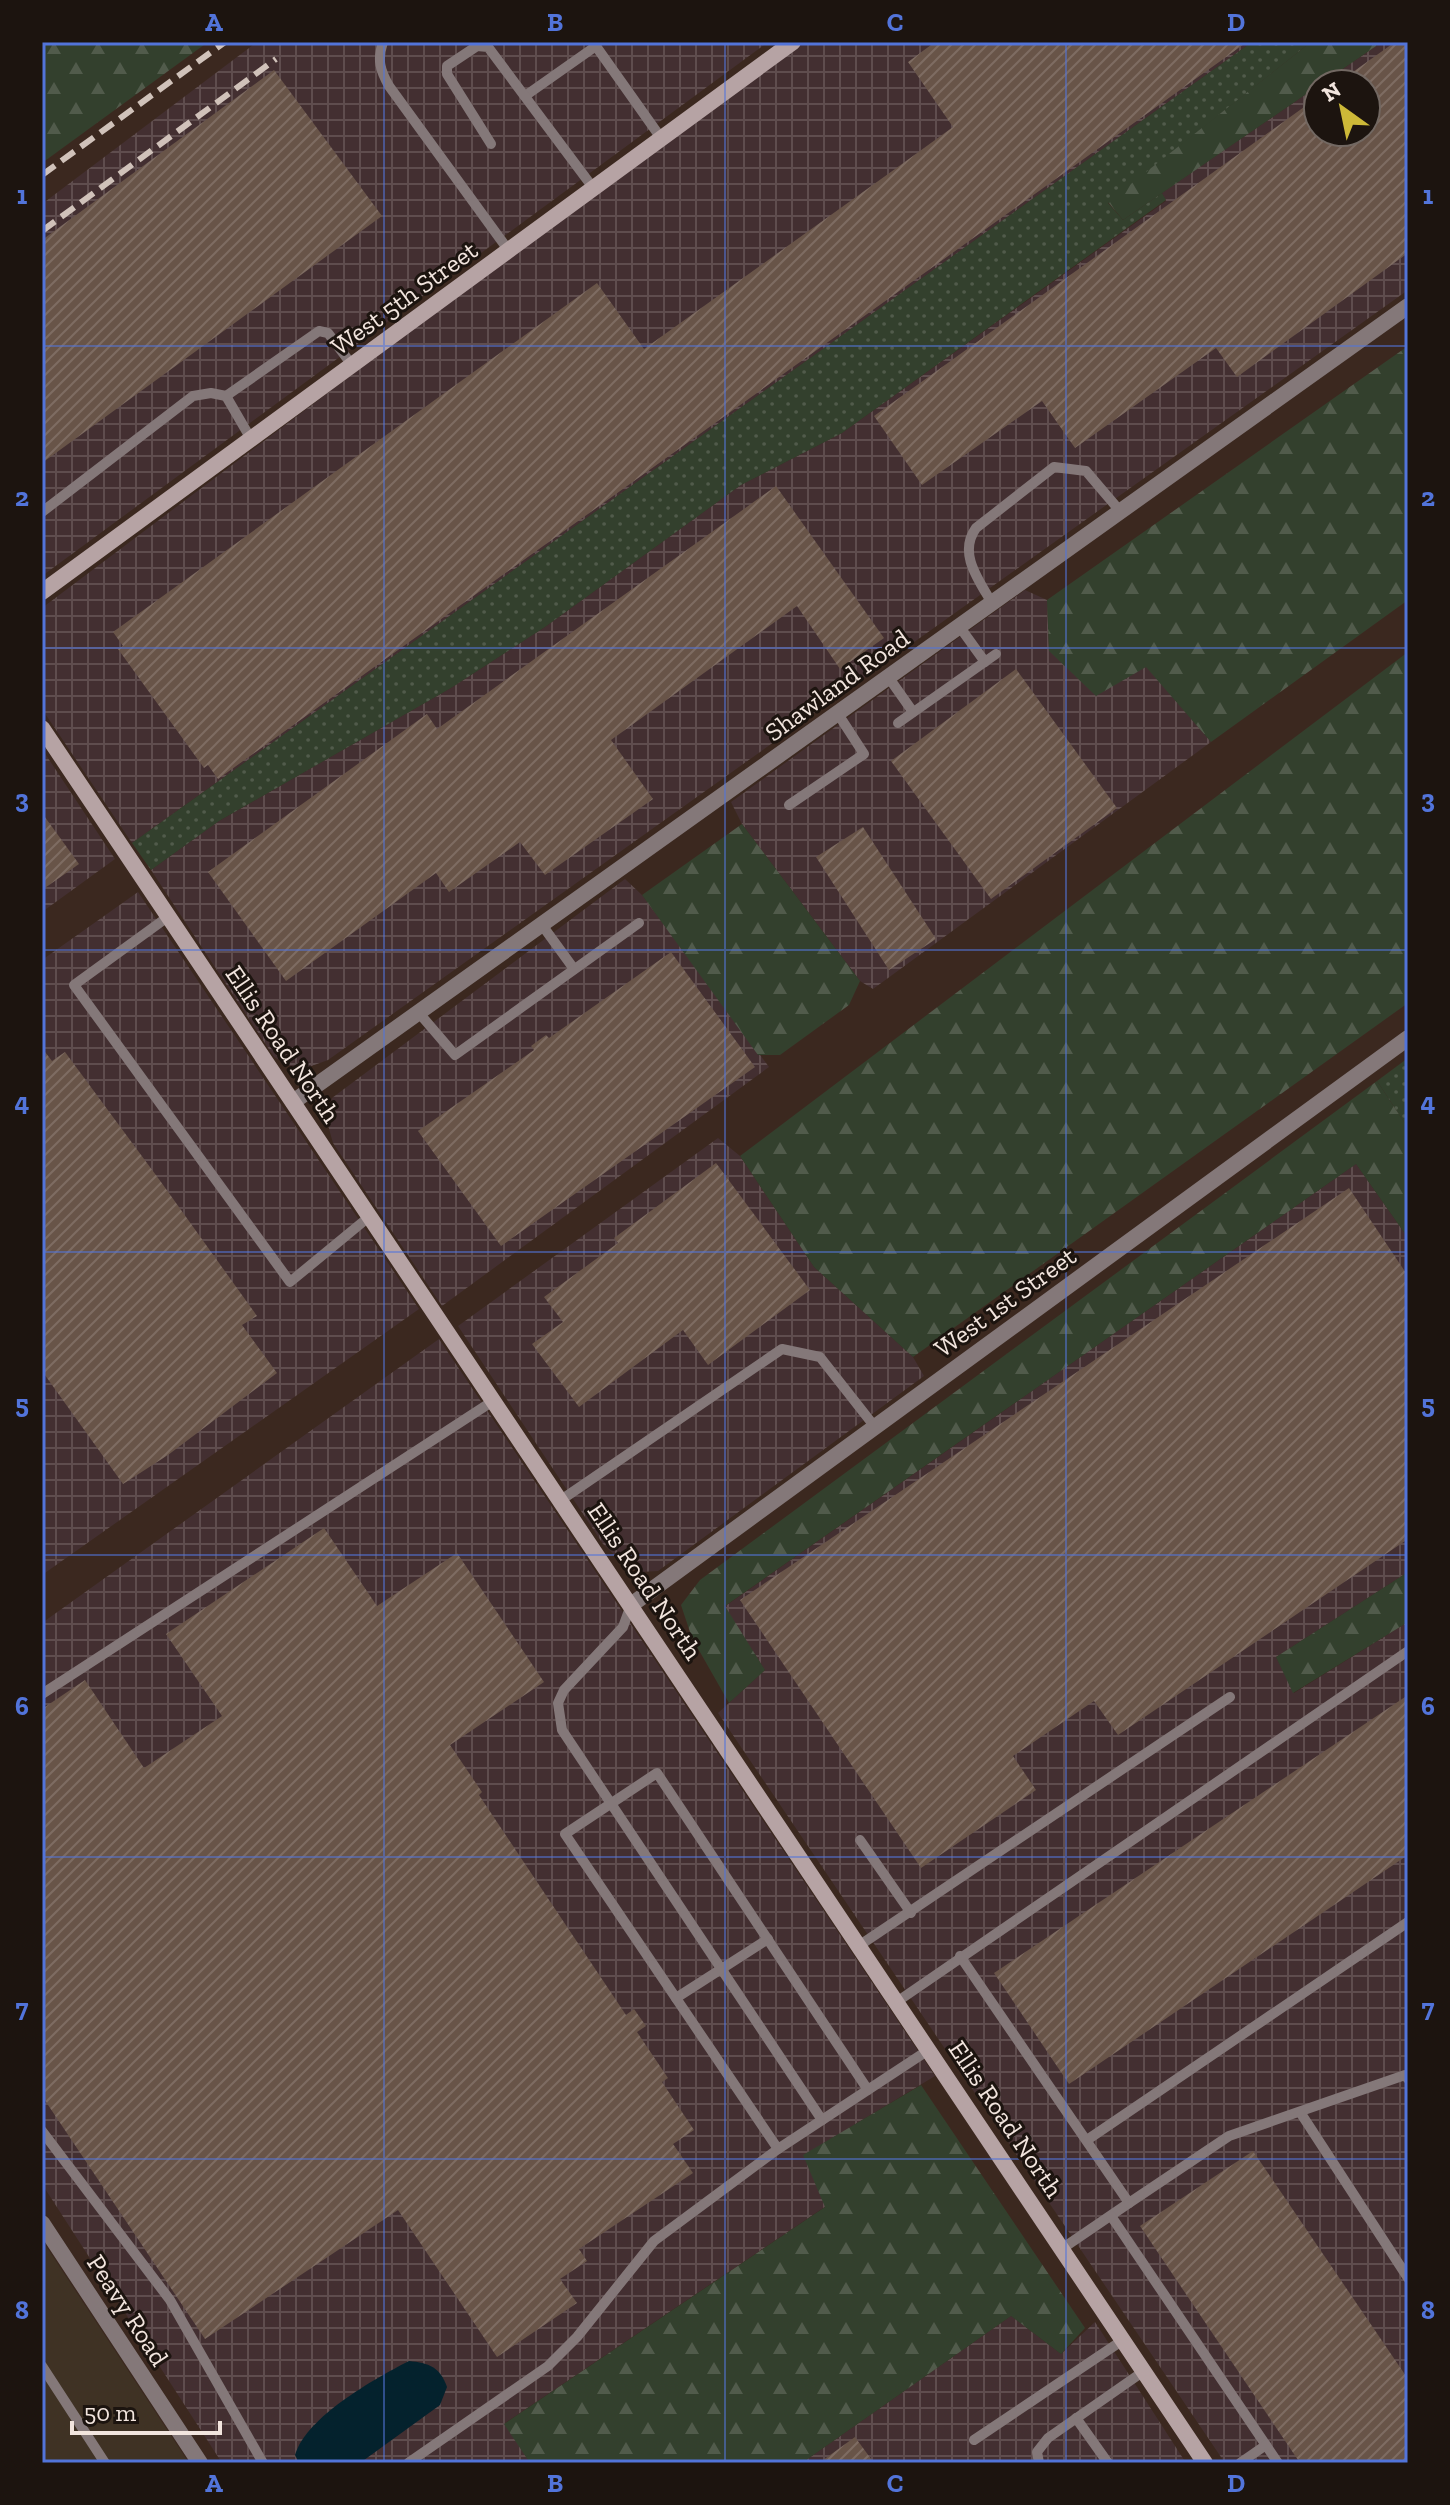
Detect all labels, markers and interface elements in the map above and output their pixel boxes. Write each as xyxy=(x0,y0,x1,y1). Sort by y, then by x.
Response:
text: A xyxy=(205,6,223,38)
text: B xyxy=(547,6,563,38)
text: C xyxy=(887,6,903,38)
text: D xyxy=(1227,6,1245,38)
north arrow xyxy=(1302,68,1382,148)
text: N xyxy=(1317,76,1346,108)
text: 1 xyxy=(17,179,28,211)
text: 1 xyxy=(1423,179,1434,211)
street label: West 5th Street xyxy=(324,234,484,362)
text: 2 xyxy=(15,481,29,513)
text: 2 xyxy=(1421,481,1435,513)
street label: Shawland Road xyxy=(759,622,915,748)
text: 3 xyxy=(15,783,29,815)
text: 3 xyxy=(1421,783,1435,815)
street label: Ellis Road North xyxy=(219,959,348,1129)
text: 4 xyxy=(15,1086,30,1118)
text: 4 xyxy=(1421,1086,1436,1118)
street label: West 1st Street xyxy=(928,1240,1083,1364)
text: 5 xyxy=(15,1388,29,1420)
text: 5 xyxy=(1421,1388,1435,1420)
street label: Ellis Road North xyxy=(581,1496,710,1666)
text: 6 xyxy=(15,1690,29,1722)
text: 6 xyxy=(1421,1690,1435,1722)
text: 7 xyxy=(16,1992,29,2024)
text: 7 xyxy=(1422,1992,1435,2024)
street label: Ellis Road North xyxy=(942,2034,1071,2204)
street label: Peavy Road xyxy=(80,2248,176,2372)
text: 8 xyxy=(15,2294,29,2326)
text: 8 xyxy=(1421,2294,1435,2326)
scale bar xyxy=(72,2385,220,2435)
text: 50 m xyxy=(84,2398,137,2427)
text: A xyxy=(205,2467,223,2499)
text: B xyxy=(547,2467,563,2499)
text: C xyxy=(887,2467,903,2499)
text: D xyxy=(1227,2467,1245,2499)

